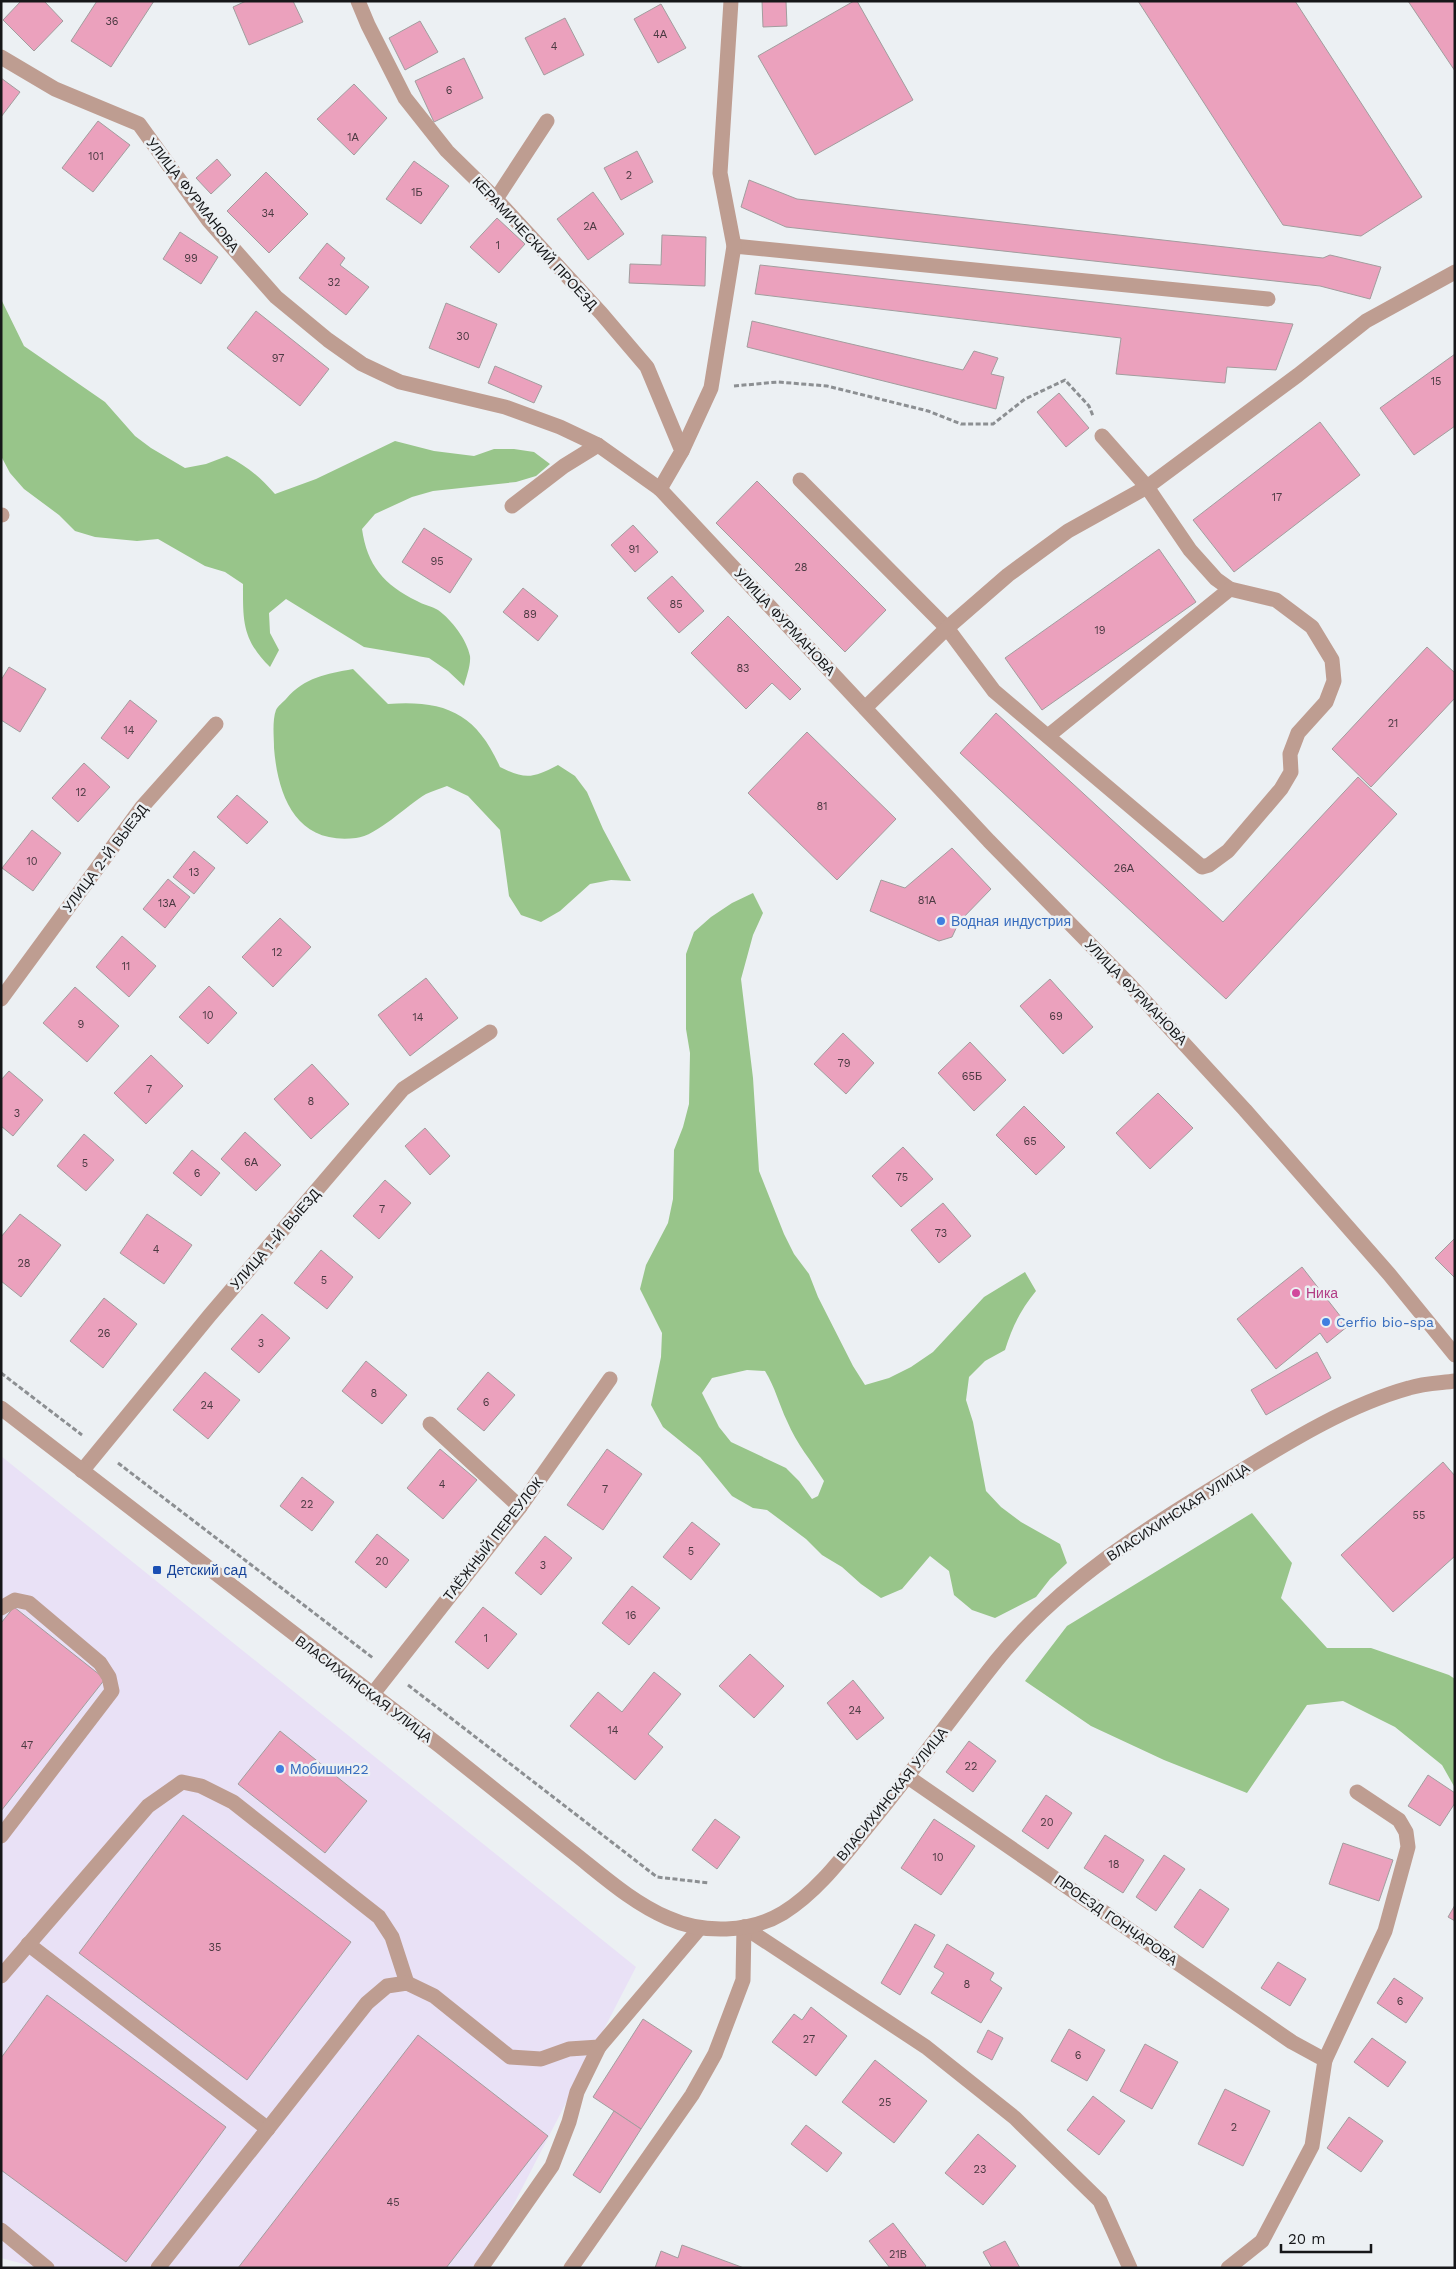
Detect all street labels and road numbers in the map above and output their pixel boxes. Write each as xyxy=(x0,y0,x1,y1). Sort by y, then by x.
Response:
street label: УЛИЦА ФУРМАНОВА xyxy=(143,135,243,256)
street label: КЕРАМИЧЕСКИЙ ПРОЕЗД xyxy=(469,173,602,313)
street label: УЛИЦА ФУРМАНОВА xyxy=(731,565,839,679)
street label: УЛИЦА 2-Й ВЫЕЗД xyxy=(58,800,151,915)
street label: УЛИЦА ФУРМАНОВА xyxy=(1081,936,1191,1049)
street label: УЛИЦА 1-Й ВЫЕЗД xyxy=(226,1184,323,1293)
street label: ВЛАСИХИНСКАЯ УЛИЦА xyxy=(1104,1459,1253,1564)
street label: ТАЁЖНЫЙ ПЕРЕУЛОК xyxy=(439,1473,547,1604)
street label: ВЛАСИХИНСКАЯ УЛИЦА xyxy=(293,1632,436,1746)
street label: ВЛАСИХИНСКАЯ УЛИЦА xyxy=(833,1724,951,1864)
street label: ПРОЕЗД ГОНЧАРОВА xyxy=(1051,1871,1181,1969)

